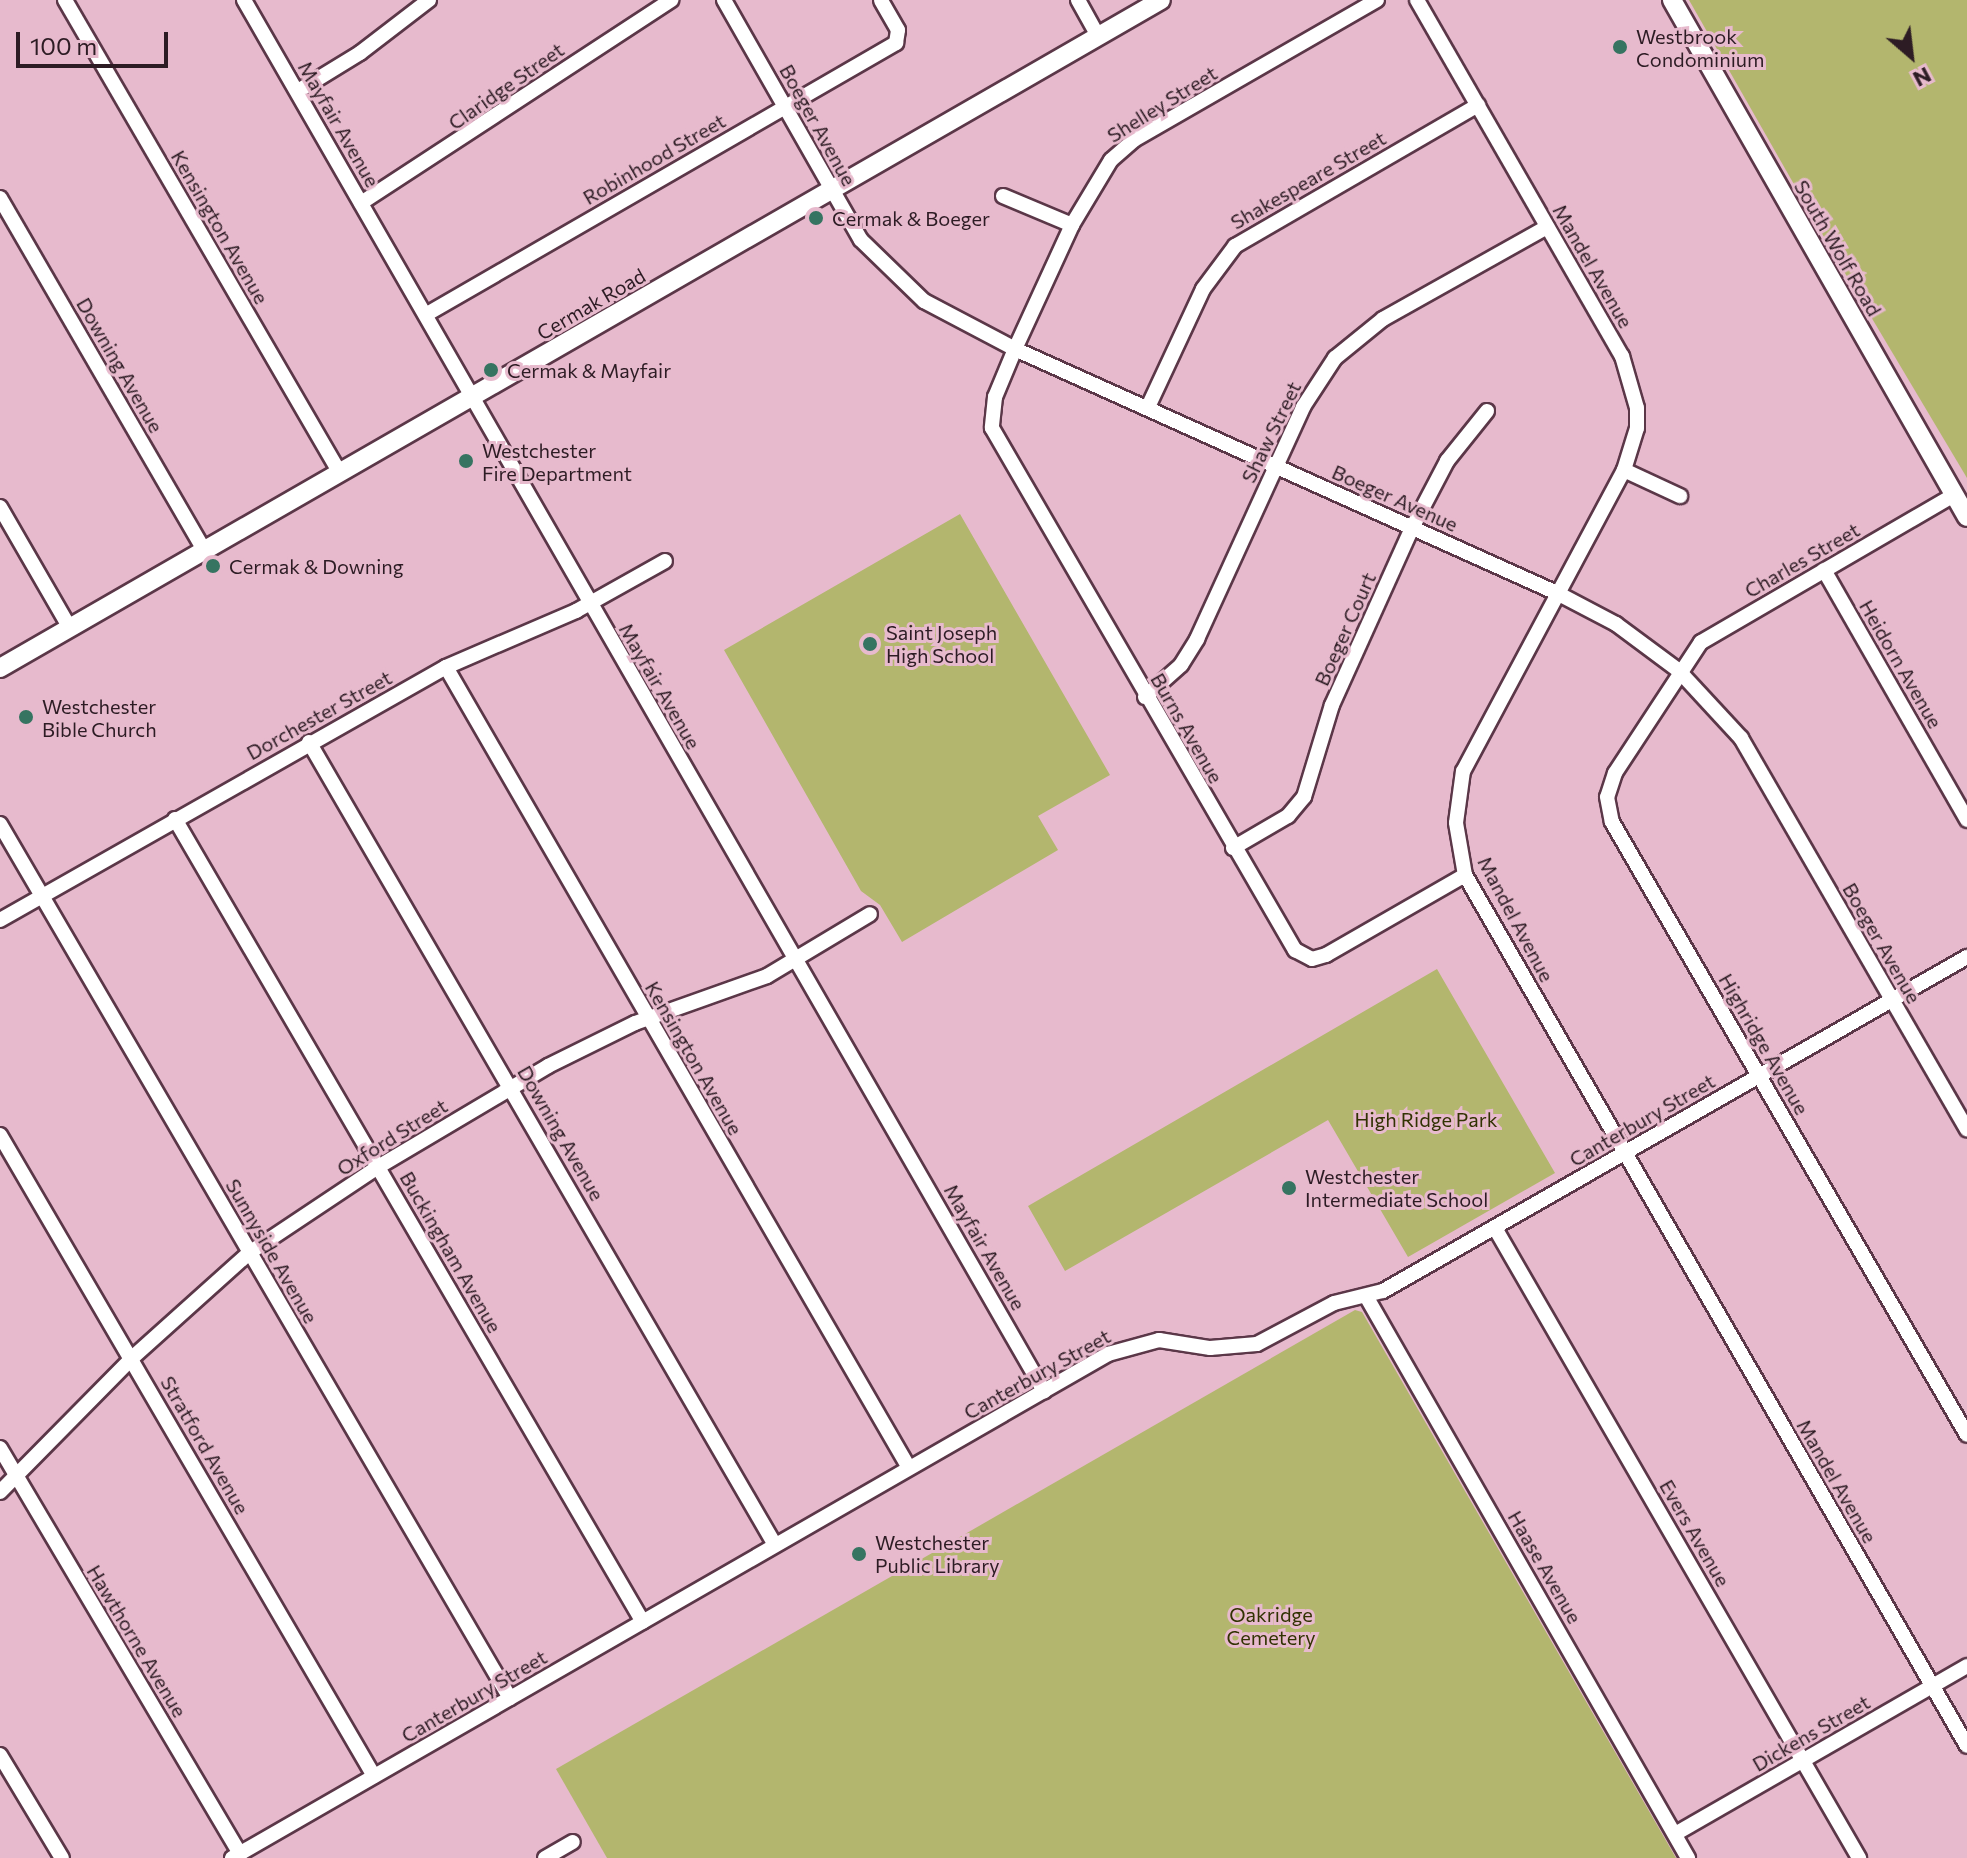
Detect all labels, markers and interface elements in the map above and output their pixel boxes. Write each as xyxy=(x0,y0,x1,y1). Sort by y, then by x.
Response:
scale bar xyxy=(20,16,172,66)
north arrow xyxy=(1871,16,1951,96)
place label: Westbrook Condominium xyxy=(1636,24,1764,71)
text: 100 m xyxy=(30,31,97,60)
street label: Claridge Street xyxy=(444,37,568,135)
marker: Westbrook Condominium xyxy=(1611,38,1629,56)
street label: Mayfair Avenue xyxy=(293,57,385,191)
street label: Boeger Avenue xyxy=(775,60,861,190)
street label: Shelley Street xyxy=(1103,61,1221,147)
text: N xyxy=(1909,62,1936,93)
street label: Robinhood Street xyxy=(579,109,729,209)
street label: Shakespeare Street xyxy=(1226,126,1390,234)
street label: Kensington Avenue xyxy=(166,146,274,308)
street label: South Wolf Road xyxy=(1789,176,1887,320)
street label: Mandel Avenue xyxy=(1548,200,1638,332)
place label: Cermak & Boeger xyxy=(832,206,990,230)
marker: Cermak & Boeger xyxy=(807,209,825,227)
street label: Cermak Road xyxy=(532,263,650,345)
street label: Downing Avenue xyxy=(72,293,168,437)
place label: Cermak & Mayfair xyxy=(507,358,671,382)
marker: Cermak & Mayfair xyxy=(482,361,500,379)
street label: Shaw Street xyxy=(1236,377,1306,487)
place label: Westchester Fire Department xyxy=(482,438,632,485)
marker: Westchester Fire Department xyxy=(457,452,475,470)
street label: Boeger Avenue xyxy=(1328,460,1462,536)
street label: Charles Street xyxy=(1740,517,1864,603)
place label: Cermak & Downing xyxy=(229,554,404,578)
marker: Cermak & Downing xyxy=(204,557,222,575)
street label: Boeger Court xyxy=(1309,569,1381,689)
street label: Heidorn Avenue xyxy=(1855,596,1947,732)
street label: Mayfair Avenue xyxy=(614,619,706,753)
place label: Saint Joseph High School xyxy=(886,620,997,667)
marker: Saint Joseph High School xyxy=(861,635,879,653)
street label: Dorchester Street xyxy=(242,665,396,765)
street label: Burns Avenue xyxy=(1146,669,1228,787)
place label: Westchester Bible Church xyxy=(42,694,157,741)
marker: Westchester Bible Church xyxy=(17,708,35,726)
street label: Mandel Avenue xyxy=(1473,852,1559,986)
street label: Boeger Avenue xyxy=(1838,879,1926,1007)
street label: Highridge Avenue xyxy=(1714,969,1814,1119)
street label: Kensington Avenue xyxy=(640,977,748,1139)
street label: Downing Avenue xyxy=(513,1061,609,1205)
street label: Canterbury Street xyxy=(1565,1069,1719,1171)
street label: Oxford Street xyxy=(332,1094,452,1180)
park label: High Ridge Park xyxy=(1354,1107,1498,1131)
place label: Westchester Intermediate School xyxy=(1305,1164,1488,1211)
street label: Buckingham Avenue xyxy=(395,1167,507,1337)
street label: Sunnyside Avenue xyxy=(221,1175,323,1327)
marker: Westchester Intermediate School xyxy=(1280,1179,1298,1197)
street label: Mayfair Avenue xyxy=(939,1180,1031,1314)
street label: Canterbury Street xyxy=(960,1324,1114,1424)
street label: Stratford Avenue xyxy=(156,1372,254,1518)
street label: Mandel Avenue xyxy=(1792,1415,1882,1547)
street label: Evers Avenue xyxy=(1655,1475,1735,1591)
street label: Haase Avenue xyxy=(1503,1506,1587,1628)
place label: Westchester Public Library xyxy=(875,1530,999,1577)
marker: Westchester Public Library xyxy=(850,1545,868,1563)
street label: Hawthorne Avenue xyxy=(82,1561,192,1721)
park label: Oakridge Cemetery xyxy=(1226,1602,1316,1649)
street label: Canterbury Street xyxy=(397,1645,551,1747)
street label: Dickens Street xyxy=(1748,1690,1874,1776)

